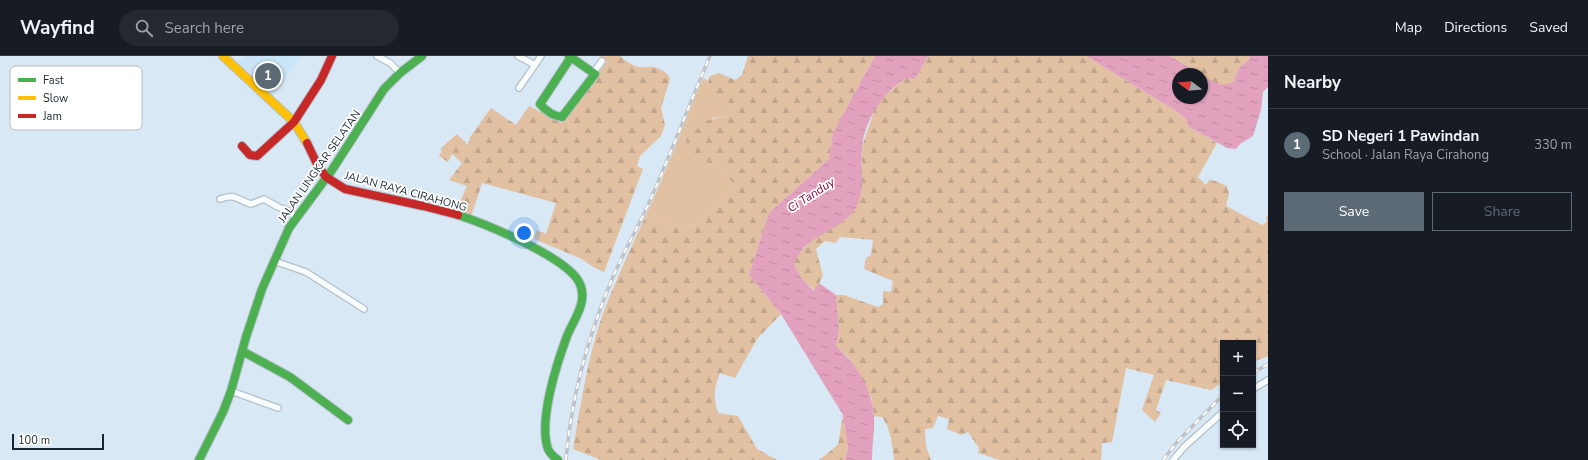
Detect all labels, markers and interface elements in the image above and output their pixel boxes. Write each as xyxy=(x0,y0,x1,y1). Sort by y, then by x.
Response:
search box xyxy=(119,10,399,46)
text: Wayfind xyxy=(20,15,95,41)
icon: search xyxy=(133,17,155,39)
text: Search here xyxy=(165,18,244,38)
text: Map xyxy=(1395,18,1422,37)
text: Directions xyxy=(1444,18,1507,37)
text: Saved xyxy=(1529,18,1568,37)
pin: 1 xyxy=(255,61,281,91)
legend xyxy=(10,66,142,130)
north arrow xyxy=(1172,68,1208,104)
text: Nearby xyxy=(1284,71,1341,94)
text: Fast xyxy=(43,73,64,88)
text: Slow xyxy=(43,91,68,106)
street label: JALAN LINGKAR SELATAN xyxy=(274,107,364,226)
text: Jam xyxy=(42,109,62,124)
text: SD Negeri 1 Pawindan xyxy=(1322,126,1479,146)
text: 1 xyxy=(1293,136,1301,154)
text: 330 m xyxy=(1534,136,1572,154)
text: School · Jalan Raya Cirahong xyxy=(1322,146,1489,164)
street label: JALAN RAYA CIRAHONG xyxy=(342,168,469,215)
water label: Ci Tanduy xyxy=(784,173,838,216)
button: Save xyxy=(1284,192,1424,231)
button: Share xyxy=(1432,192,1572,231)
your location xyxy=(514,223,534,243)
map controls xyxy=(1220,340,1256,448)
button: + xyxy=(1220,340,1256,376)
button: − xyxy=(1220,376,1256,412)
button: locate xyxy=(1220,412,1256,448)
scale bar xyxy=(12,432,104,451)
text: 100 m xyxy=(18,433,50,448)

